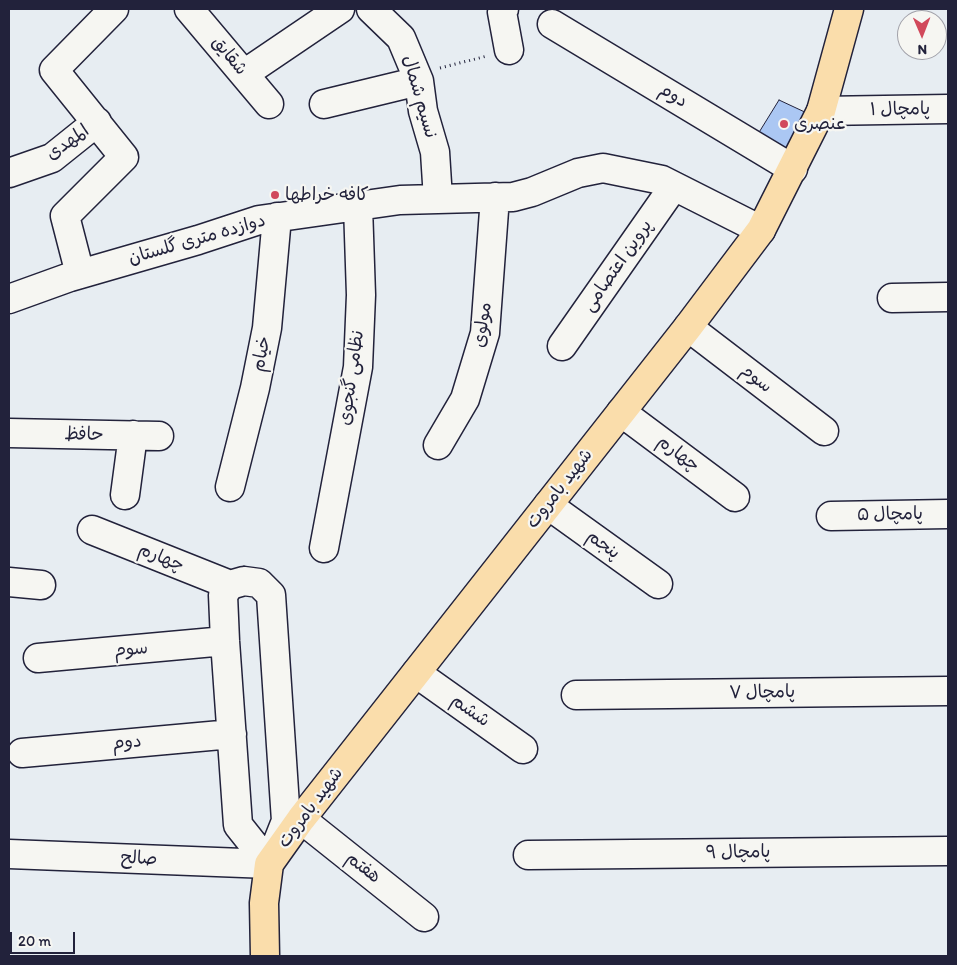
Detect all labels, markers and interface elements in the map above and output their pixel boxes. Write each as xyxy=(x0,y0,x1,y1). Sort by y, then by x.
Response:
north arrow xyxy=(897,10,947,60)
street label: شقایق xyxy=(206,32,252,80)
text: N xyxy=(917,41,927,58)
street label: نسیم شمال xyxy=(397,53,441,141)
street label: دوم xyxy=(655,79,691,113)
street label: پامچال ۱ xyxy=(870,99,930,121)
place label: عنصری xyxy=(794,113,845,135)
marker: عنصری xyxy=(778,118,790,130)
street label: المهدی xyxy=(42,121,94,165)
place label: کافه خراطها xyxy=(285,184,369,206)
marker: کافه خراطها xyxy=(269,189,281,201)
street label: دوازده متری گلستان xyxy=(126,210,268,270)
street label: پروین اعتصامی xyxy=(578,216,658,316)
street label: مولوی xyxy=(469,301,497,349)
street label: نظامی گنجوی xyxy=(335,329,369,427)
street label: خیام xyxy=(248,334,276,374)
street label: سوم xyxy=(736,360,776,398)
street label: حافظ xyxy=(64,424,104,446)
street label: چهارم xyxy=(653,431,703,477)
street label: شهید بامروت xyxy=(522,445,598,533)
street label: پامچال ۵ xyxy=(857,504,923,526)
street label: پنجم xyxy=(582,526,624,564)
street label: چهارم xyxy=(135,539,187,577)
street label: سوم xyxy=(113,638,149,662)
street label: پامچال ۷ xyxy=(729,682,795,704)
street label: ششم xyxy=(446,690,494,732)
street label: دوم xyxy=(111,731,143,755)
street label: شهید بامروت xyxy=(274,763,348,853)
street label: پامچال ۹ xyxy=(705,842,771,864)
street label: صالح xyxy=(120,848,158,870)
street label: هفتم xyxy=(341,848,385,888)
scale bar xyxy=(12,922,78,954)
text: 20 m xyxy=(18,932,51,950)

